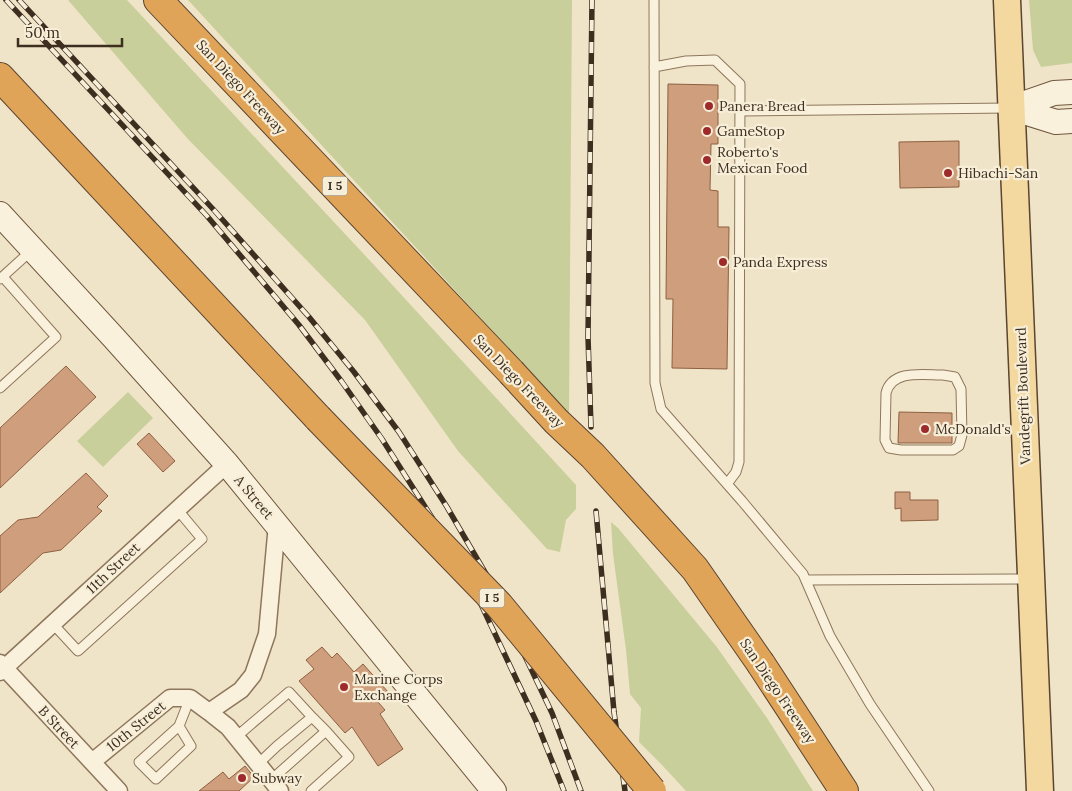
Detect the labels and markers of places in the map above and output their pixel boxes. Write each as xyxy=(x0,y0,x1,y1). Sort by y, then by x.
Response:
place label: Panera Bread xyxy=(719,97,805,115)
marker: Panera Bread xyxy=(703,100,715,112)
place label: GameStop xyxy=(717,122,785,140)
marker: GameStop xyxy=(701,125,713,137)
place label: Roberto's Mexican Food xyxy=(717,143,808,177)
marker: Roberto's Mexican Food xyxy=(701,154,713,166)
place label: Hibachi-San xyxy=(958,164,1039,182)
marker: Hibachi-San xyxy=(942,167,954,179)
place label: Panda Express xyxy=(733,253,827,271)
marker: Panda Express xyxy=(717,256,729,268)
place label: McDonald's xyxy=(935,420,1011,438)
marker: McDonald's xyxy=(919,423,931,435)
place label: Marine Corps Exchange xyxy=(354,670,443,704)
marker: Marine Corps Exchange xyxy=(338,681,350,693)
place label: Subway xyxy=(252,769,302,787)
marker: Subway xyxy=(236,772,248,784)

